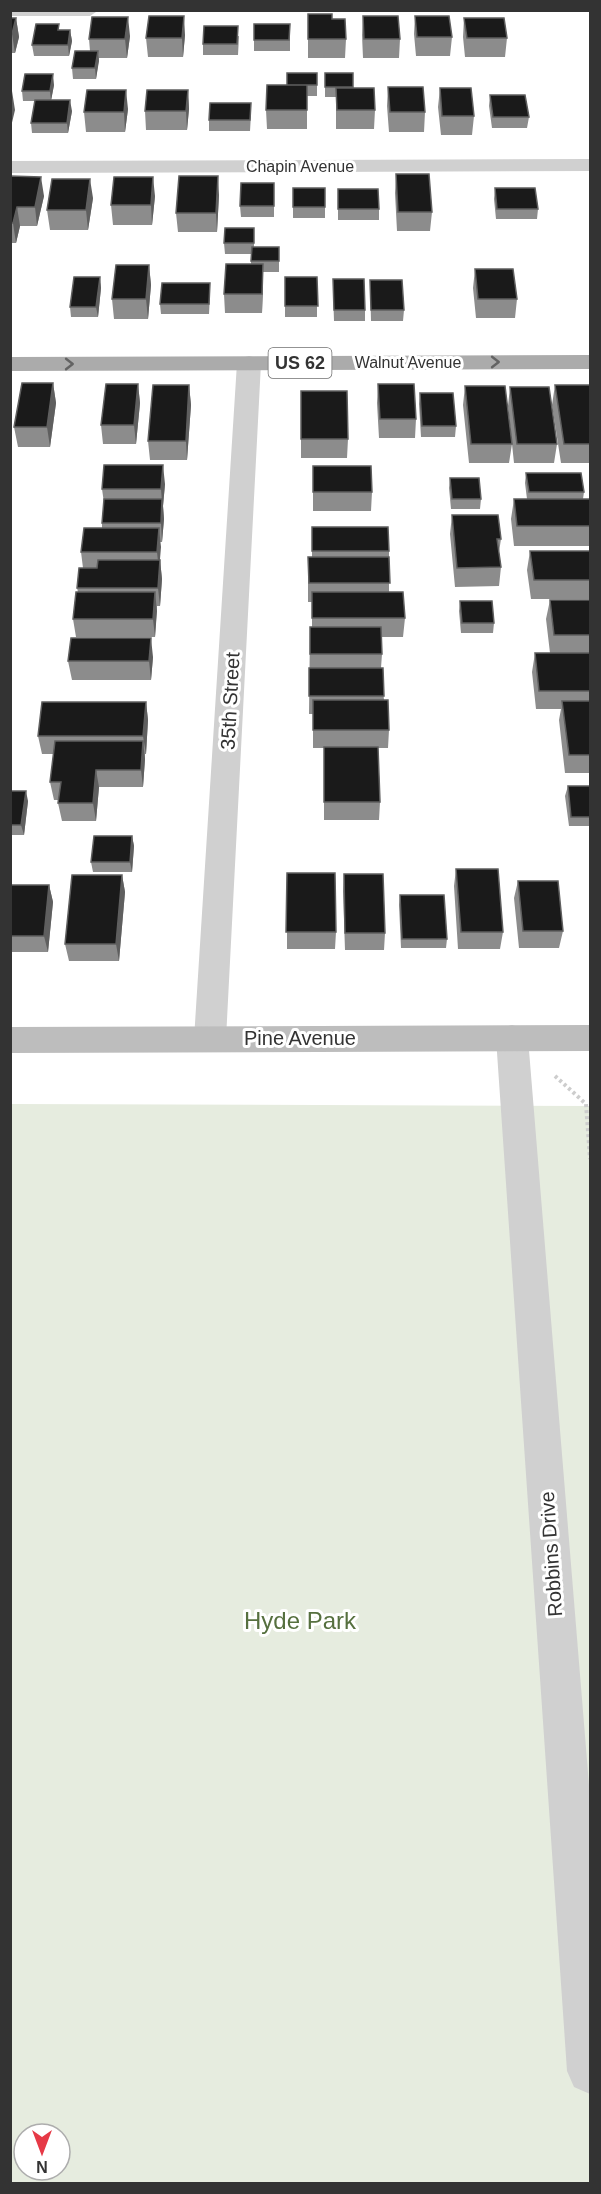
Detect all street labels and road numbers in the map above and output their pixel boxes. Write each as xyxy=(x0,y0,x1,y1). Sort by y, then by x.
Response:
street label: Chapin Avenue xyxy=(246,158,354,175)
road number: US 62 xyxy=(268,348,332,378)
street label: Walnut Avenue xyxy=(355,354,461,371)
street label: 35th Street xyxy=(216,651,244,750)
street label: Pine Avenue xyxy=(244,1027,356,1049)
street label: Robbins Drive xyxy=(536,1491,566,1617)

